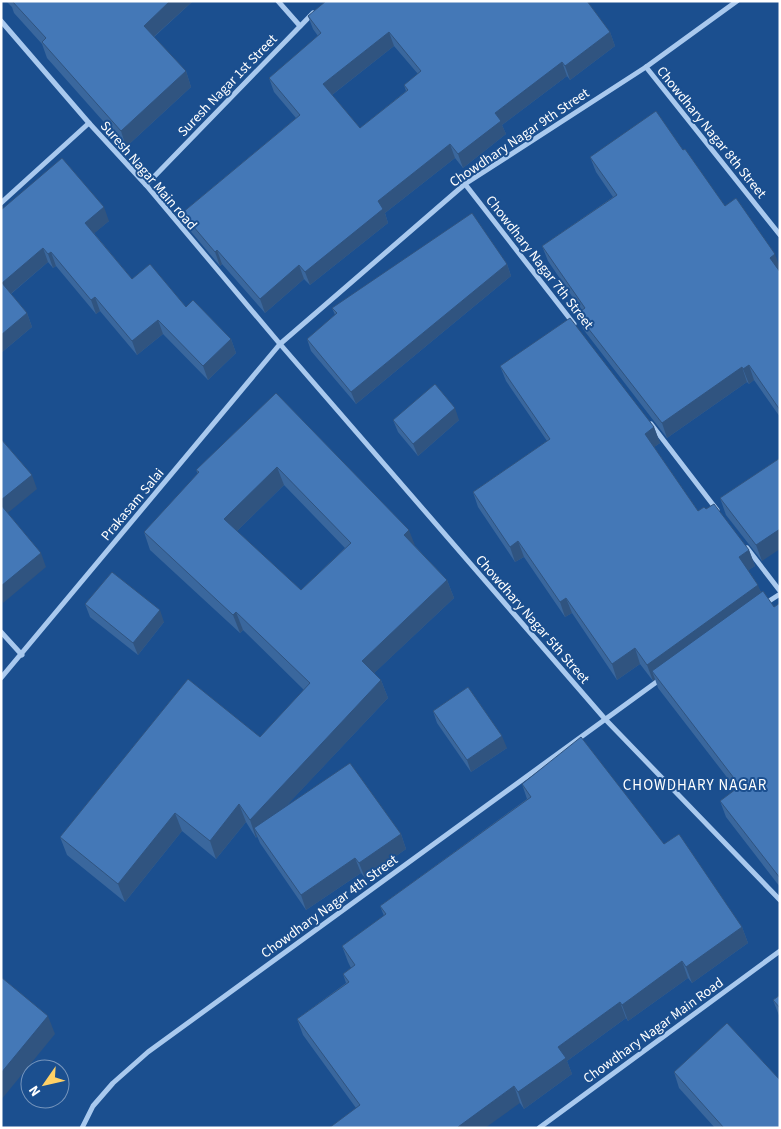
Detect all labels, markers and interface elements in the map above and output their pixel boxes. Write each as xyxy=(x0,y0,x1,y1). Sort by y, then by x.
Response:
street label: Suresh Nagar 1st Street xyxy=(173,30,282,142)
street label: Chowdhary Nagar 8th Street xyxy=(652,62,771,203)
street label: Chowdhary Nagar 9th Street xyxy=(446,83,594,192)
street label: Suresh Nagar Main road xyxy=(95,117,201,235)
street label: Chowdhary Nagar 7th Street xyxy=(481,191,598,334)
street label: Prakasam Salai xyxy=(96,464,169,545)
street label: Chowdhary Nagar 5th Street xyxy=(471,551,594,689)
district label: CHOWDHARY NAGAR xyxy=(623,775,767,796)
street label: Chowdhary Nagar 4th Street xyxy=(257,850,402,963)
street label: Chowdhary Nagar Main Road xyxy=(579,973,728,1089)
north arrow xyxy=(20,1059,70,1109)
text: N xyxy=(24,1081,46,1100)

